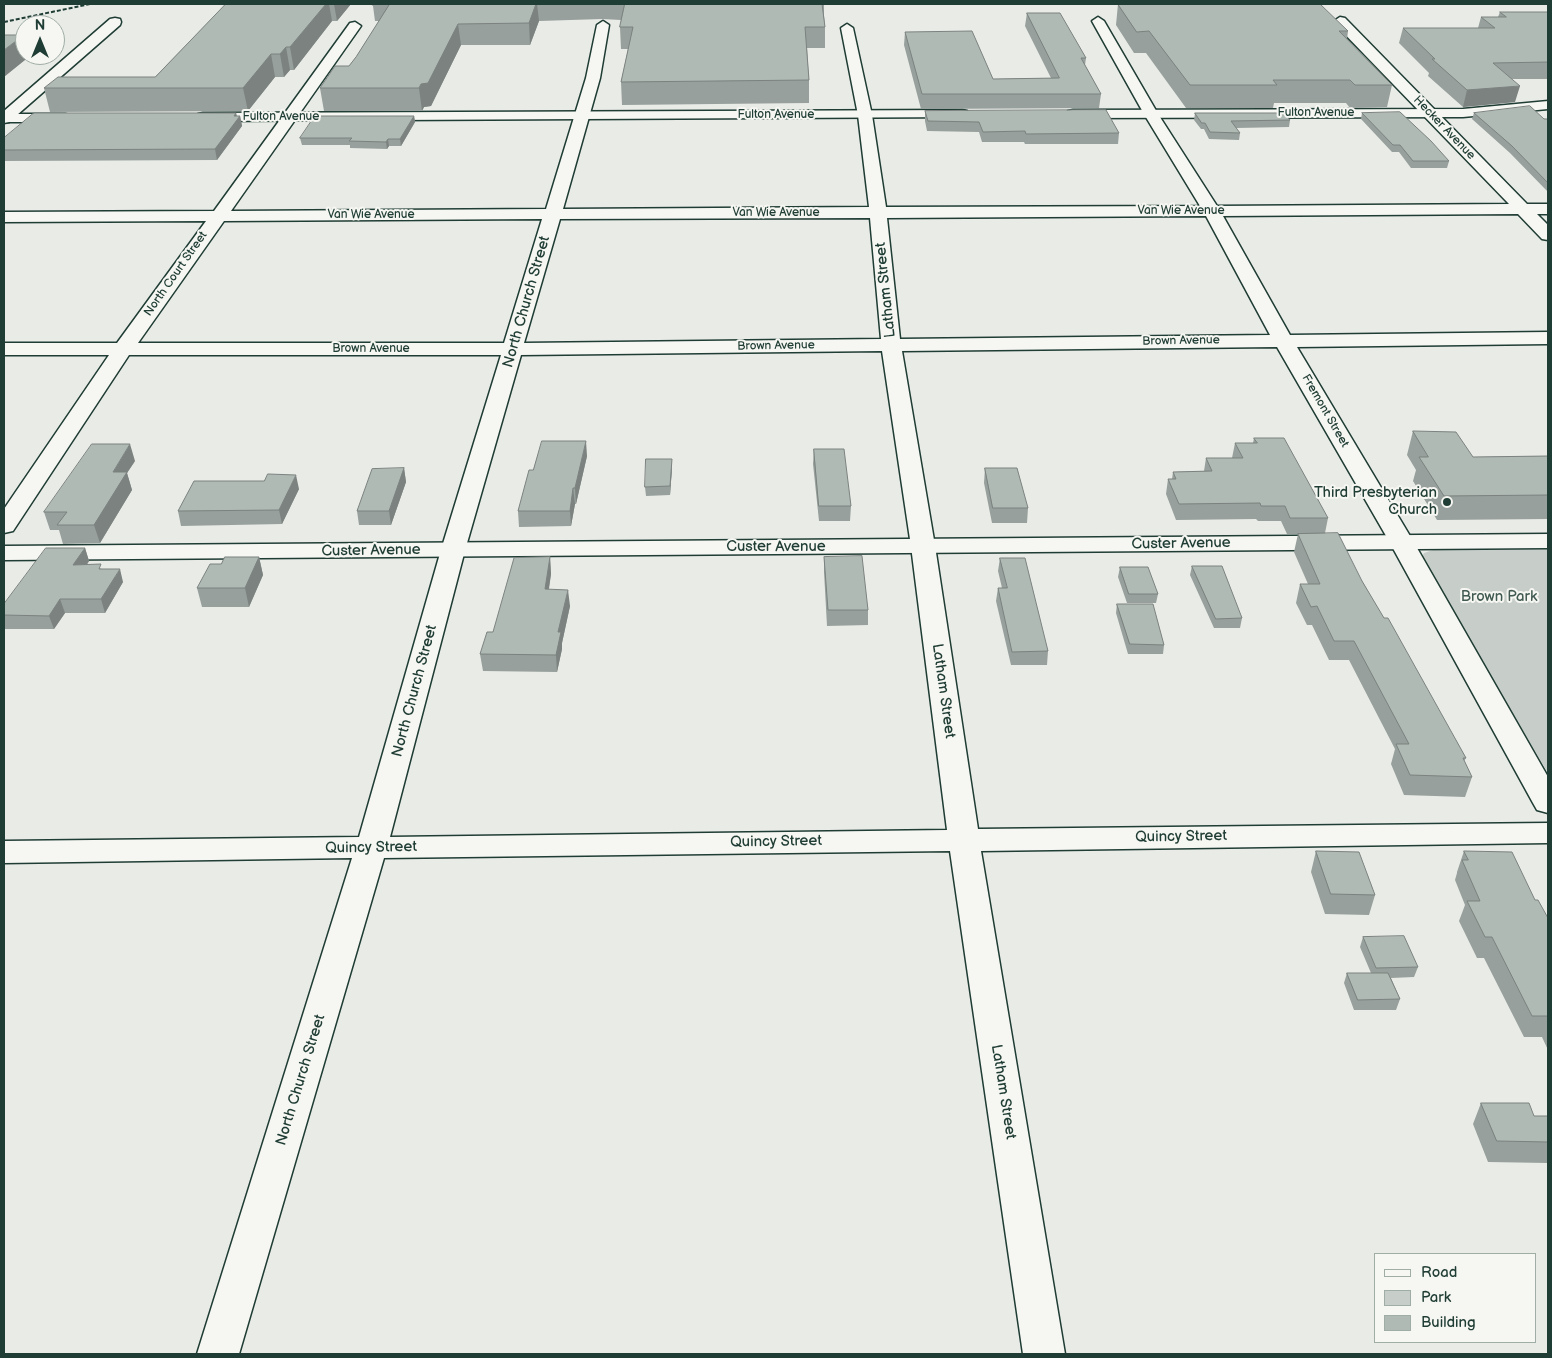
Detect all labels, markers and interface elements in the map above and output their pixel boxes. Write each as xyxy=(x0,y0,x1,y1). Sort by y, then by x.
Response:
north arrow xyxy=(15,15,65,65)
text: N xyxy=(35,17,45,34)
street label: Hecker Avenue xyxy=(1410,93,1478,163)
street label: Fulton Avenue xyxy=(1278,106,1354,120)
street label: Fulton Avenue xyxy=(738,108,814,122)
street label: Fulton Avenue xyxy=(243,110,319,124)
street label: Van Wie Avenue xyxy=(1137,204,1225,218)
street label: Van Wie Avenue xyxy=(732,206,820,220)
street label: Van Wie Avenue xyxy=(327,208,415,222)
street label: North Court Street xyxy=(141,229,211,319)
street label: North Church Street xyxy=(500,234,554,370)
street label: Latham Street xyxy=(872,241,900,339)
street label: Brown Avenue xyxy=(1142,333,1220,349)
street label: Brown Avenue xyxy=(737,338,815,354)
street label: Brown Avenue xyxy=(332,342,410,356)
street label: Fremont Street xyxy=(1298,372,1352,450)
place label: Third Presbyterian Church xyxy=(1314,484,1437,519)
marker: Third Presbyterian Church xyxy=(1441,496,1453,508)
street label: Custer Avenue xyxy=(1131,534,1231,554)
street label: Custer Avenue xyxy=(726,538,826,556)
street label: Custer Avenue xyxy=(321,541,421,561)
park label: Brown Park xyxy=(1461,588,1537,606)
street label: North Church Street xyxy=(389,623,441,759)
street label: Latham Street xyxy=(927,642,959,740)
street label: Quincy Street xyxy=(1135,827,1227,847)
street label: Quincy Street xyxy=(730,832,822,852)
street label: Quincy Street xyxy=(325,838,417,858)
street label: North Church Street xyxy=(272,1012,330,1148)
street label: Latham Street xyxy=(987,1043,1019,1141)
legend xyxy=(1374,1253,1537,1343)
text: Road xyxy=(1421,1263,1457,1282)
text: Park xyxy=(1421,1288,1451,1307)
text: Building xyxy=(1421,1313,1476,1332)

